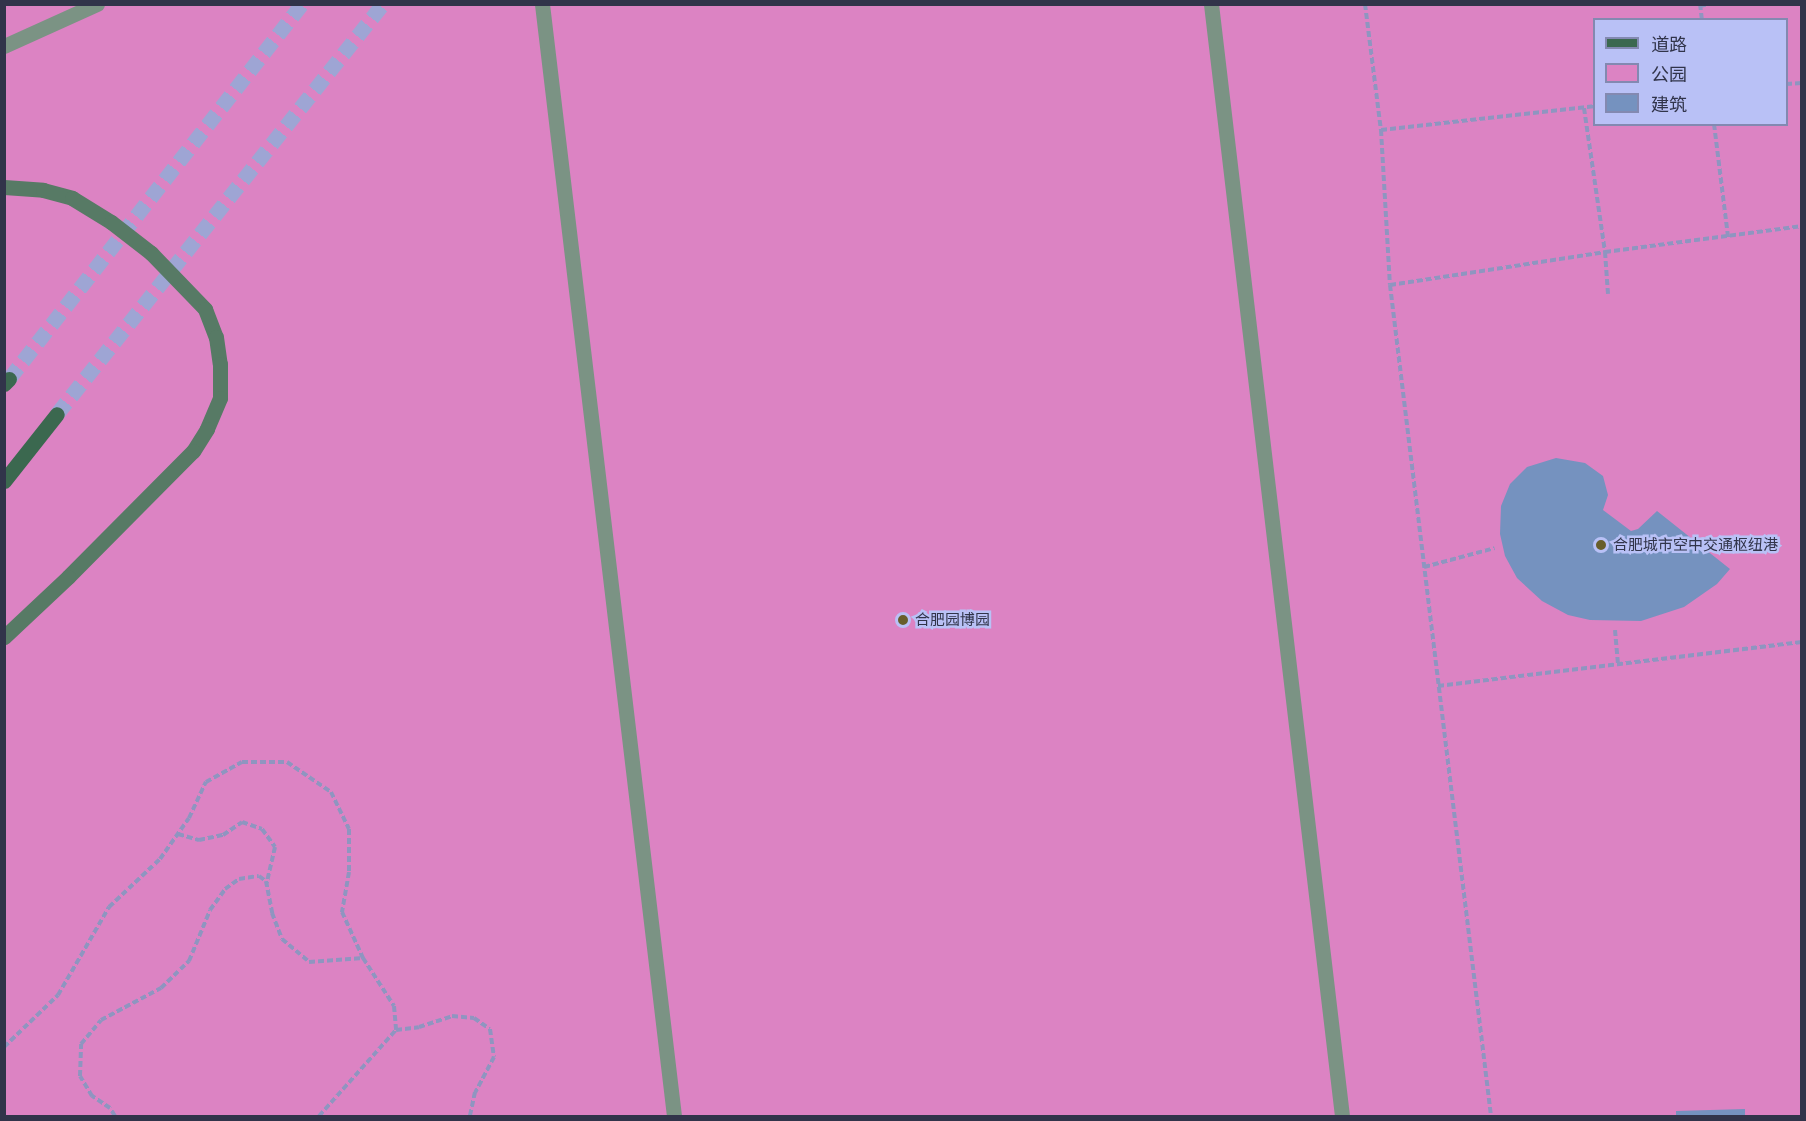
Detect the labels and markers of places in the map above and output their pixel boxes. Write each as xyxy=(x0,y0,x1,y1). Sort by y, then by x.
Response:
place label: 合肥城市空中交通枢纽港 xyxy=(1613,536,1778,554)
marker: 合肥城市空中交通枢纽港 xyxy=(1594,538,1608,552)
place label: 合肥园博园 xyxy=(915,611,990,629)
marker: 合肥园博园 xyxy=(896,613,910,627)

